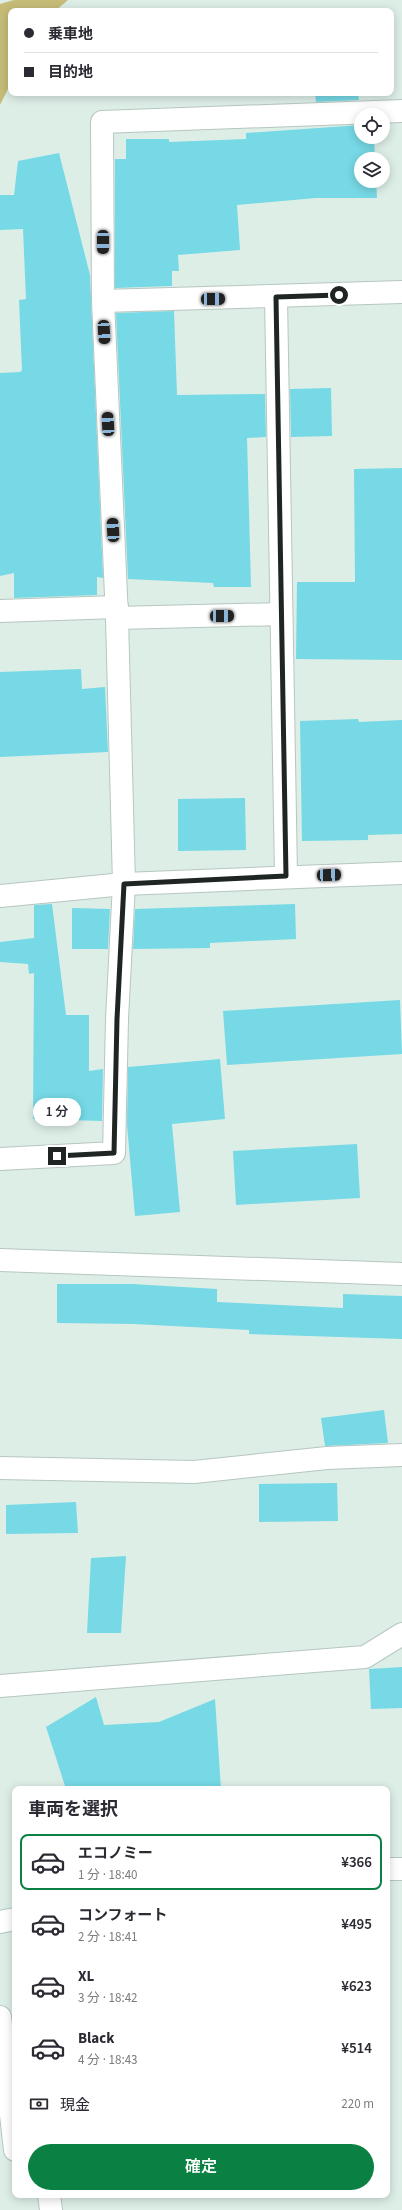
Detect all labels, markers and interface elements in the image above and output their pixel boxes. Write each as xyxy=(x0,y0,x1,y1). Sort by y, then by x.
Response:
text: 乗車地 xyxy=(48,24,93,45)
text: 目的地 xyxy=(48,62,93,83)
map controls xyxy=(354,108,390,188)
button: locate xyxy=(354,108,390,144)
button: layers xyxy=(354,152,390,188)
car xyxy=(97,230,109,254)
route start xyxy=(330,286,348,304)
car xyxy=(201,293,225,305)
car xyxy=(97,320,111,344)
car xyxy=(101,412,115,436)
car xyxy=(106,518,120,542)
car xyxy=(210,610,234,622)
car xyxy=(317,869,341,881)
callout: 1 分 xyxy=(33,1098,81,1126)
text: 1 分 xyxy=(46,1103,68,1121)
route end xyxy=(48,1147,66,1165)
text: 車両を選択 xyxy=(28,1797,118,1822)
text: エコノミー xyxy=(78,1843,153,1864)
icon: car xyxy=(30,1844,66,1880)
text: ¥366 xyxy=(341,1852,372,1873)
text: 1 分 · 18:40 xyxy=(78,1866,138,1884)
text: コンフォート xyxy=(78,1905,168,1926)
icon: car xyxy=(30,1906,66,1942)
text: ¥495 xyxy=(341,1914,372,1935)
text: 2 分 · 18:41 xyxy=(78,1928,138,1946)
text: XL xyxy=(78,1966,94,1987)
icon: car xyxy=(30,1968,66,2004)
text: ¥623 xyxy=(341,1976,372,1997)
text: 3 分 · 18:42 xyxy=(78,1989,138,2007)
text: Black xyxy=(78,2028,115,2049)
icon: car xyxy=(30,2030,66,2066)
text: ¥514 xyxy=(341,2038,372,2059)
text: 4 分 · 18:43 xyxy=(78,2051,138,2069)
icon: cash xyxy=(28,2093,50,2115)
text: 現金 xyxy=(60,2095,90,2116)
text: 220 m xyxy=(341,2095,374,2113)
button: 確定 xyxy=(28,2144,374,2190)

